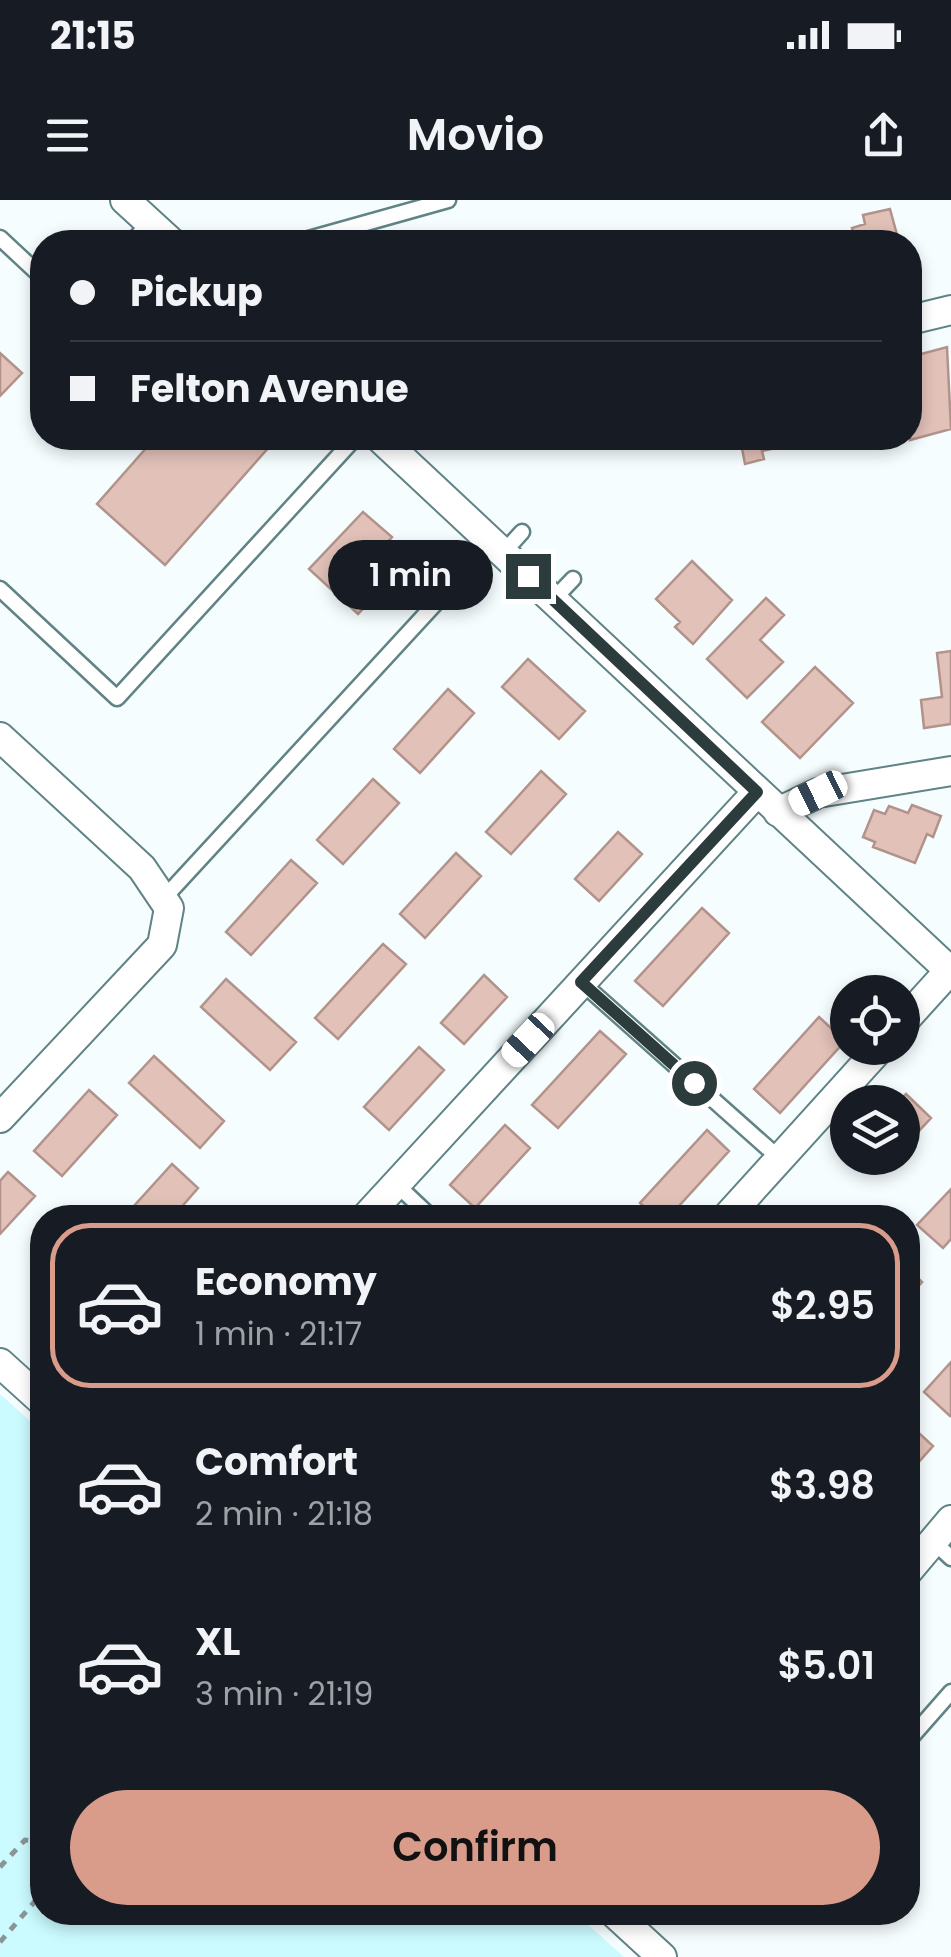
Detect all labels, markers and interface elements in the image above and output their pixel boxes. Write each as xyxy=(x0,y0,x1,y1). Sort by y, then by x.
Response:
text: 21:15 xyxy=(50,9,136,62)
text: Movio xyxy=(407,103,544,166)
icon: menu xyxy=(40,108,95,163)
icon: share xyxy=(856,108,911,163)
text: Pickup xyxy=(130,266,263,319)
text: Felton Avenue xyxy=(130,362,409,415)
callout: 1 min xyxy=(328,541,493,611)
text: 1 min xyxy=(369,552,452,597)
route end xyxy=(506,554,551,599)
car xyxy=(784,766,852,820)
map controls xyxy=(830,975,920,1175)
button: locate xyxy=(830,975,920,1065)
car xyxy=(497,1008,559,1072)
route start xyxy=(672,1061,717,1106)
button: layers xyxy=(830,1085,920,1175)
text: Economy xyxy=(195,1255,377,1308)
icon: car xyxy=(75,1261,165,1351)
text: $2.95 xyxy=(770,1279,875,1332)
text: 1 min · 21:17 xyxy=(195,1311,362,1356)
text: Comfort xyxy=(195,1435,358,1488)
icon: car xyxy=(75,1441,165,1531)
text: $3.98 xyxy=(769,1459,875,1512)
text: 2 min · 21:18 xyxy=(195,1491,373,1536)
text: XL xyxy=(195,1615,240,1668)
icon: car xyxy=(75,1621,165,1711)
text: $5.01 xyxy=(777,1639,875,1692)
text: 3 min · 21:19 xyxy=(195,1671,373,1716)
button: Confirm xyxy=(70,1790,880,1905)

